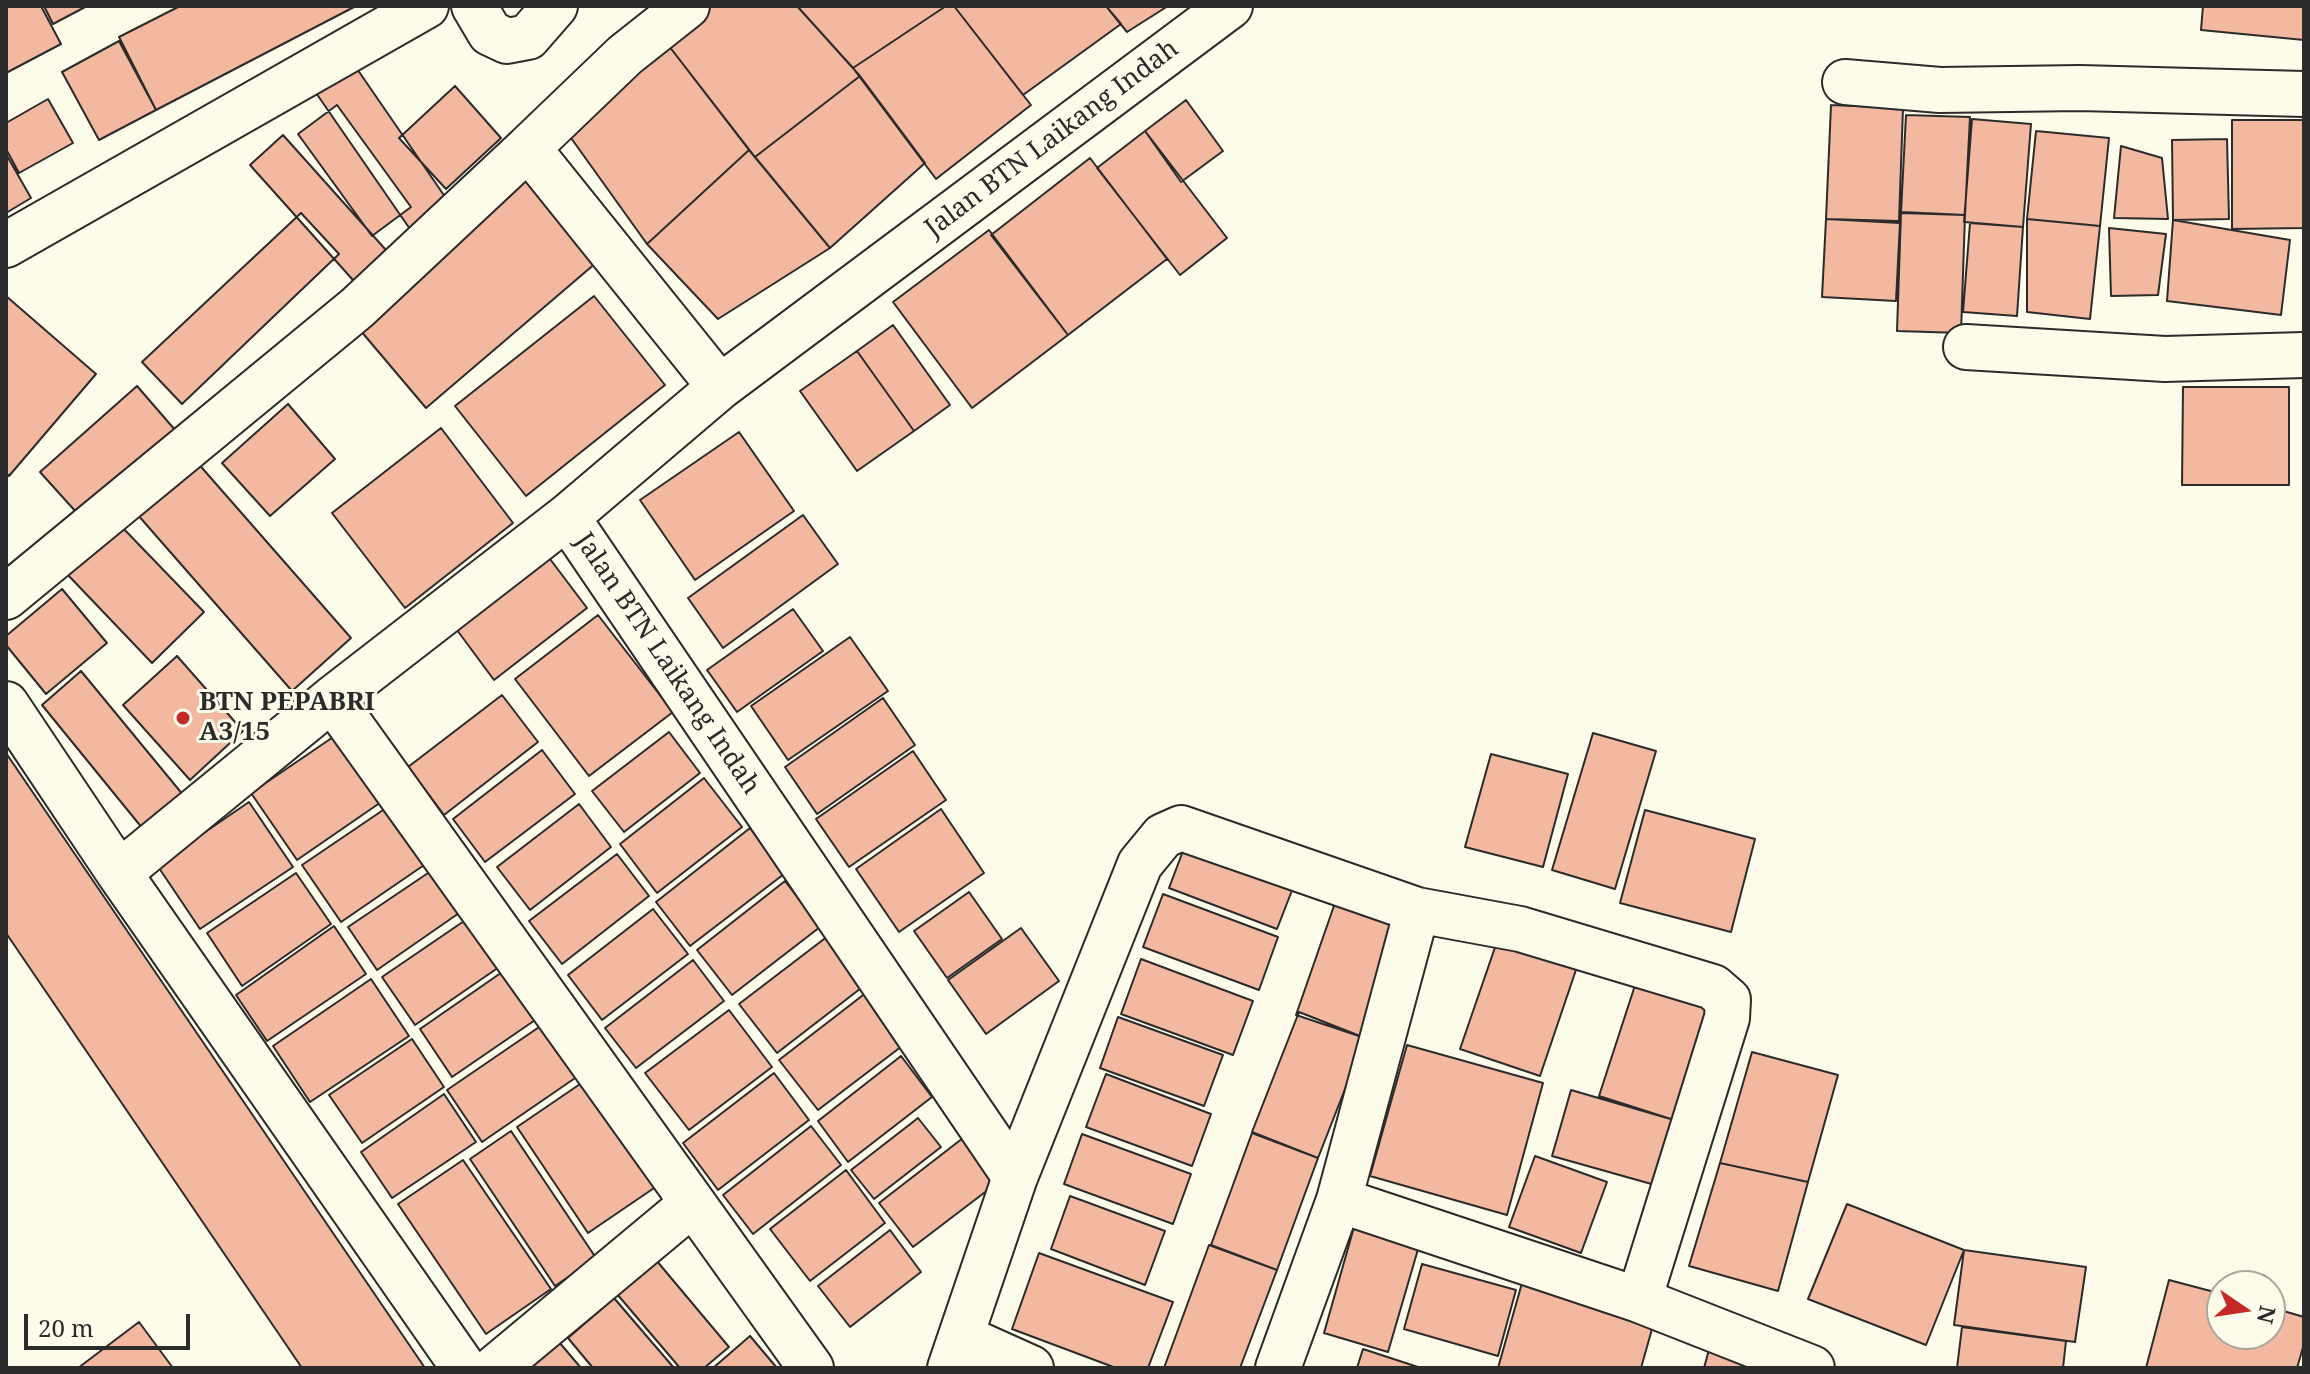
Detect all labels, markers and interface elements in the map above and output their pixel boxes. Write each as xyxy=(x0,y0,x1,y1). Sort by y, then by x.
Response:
street label: Jalan BTN Laikang Indah xyxy=(919,34,1185,244)
street label: Jalan BTN Laikang Indah xyxy=(568,527,766,801)
place label: BTN PEPABRI A3/15 xyxy=(199,687,375,748)
marker: BTN PEPABRI A3/15 xyxy=(174,709,192,727)
north arrow xyxy=(2206,1270,2286,1350)
scale bar xyxy=(28,1298,194,1348)
text: N xyxy=(2251,1303,2284,1327)
text: 20 m xyxy=(38,1311,94,1344)

